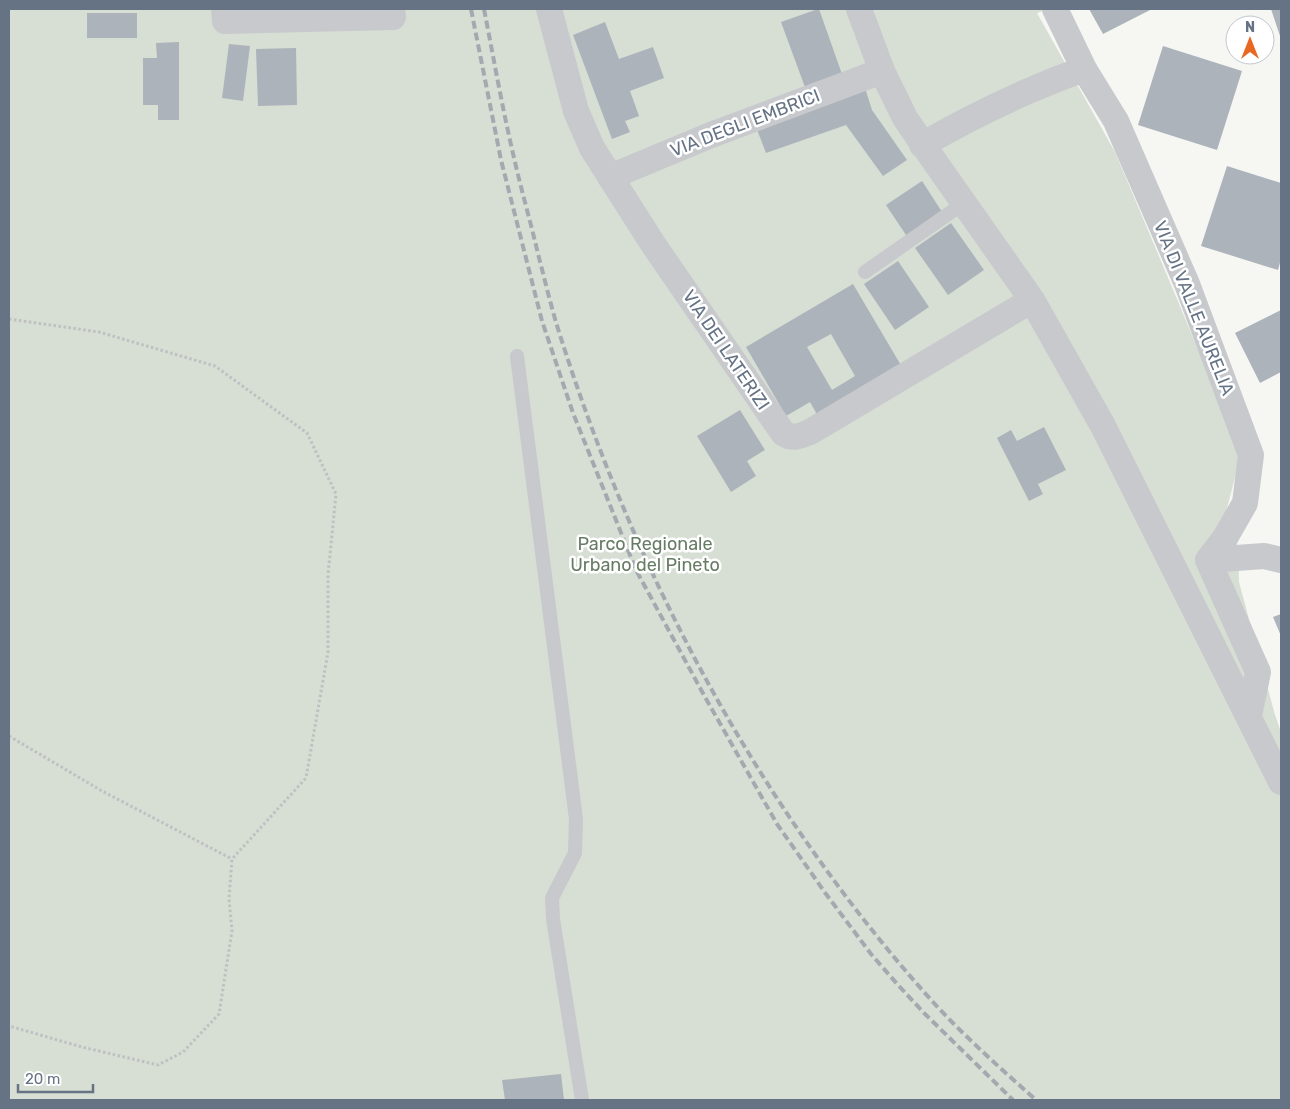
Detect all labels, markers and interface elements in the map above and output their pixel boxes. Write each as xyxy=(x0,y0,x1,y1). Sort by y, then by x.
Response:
north arrow xyxy=(1225,15,1275,65)
text: N xyxy=(1245,19,1255,36)
street label: VIA DEGLI EMBRICI xyxy=(667,84,823,162)
street label: VIA DI VALLE AURELIA xyxy=(1149,218,1239,398)
street label: VIA DEI LATERIZI xyxy=(678,286,774,414)
park label: Parco Regionale Urbano del Pineto xyxy=(570,533,720,576)
scale bar xyxy=(18,1062,92,1094)
text: 20 m xyxy=(25,1070,60,1088)

